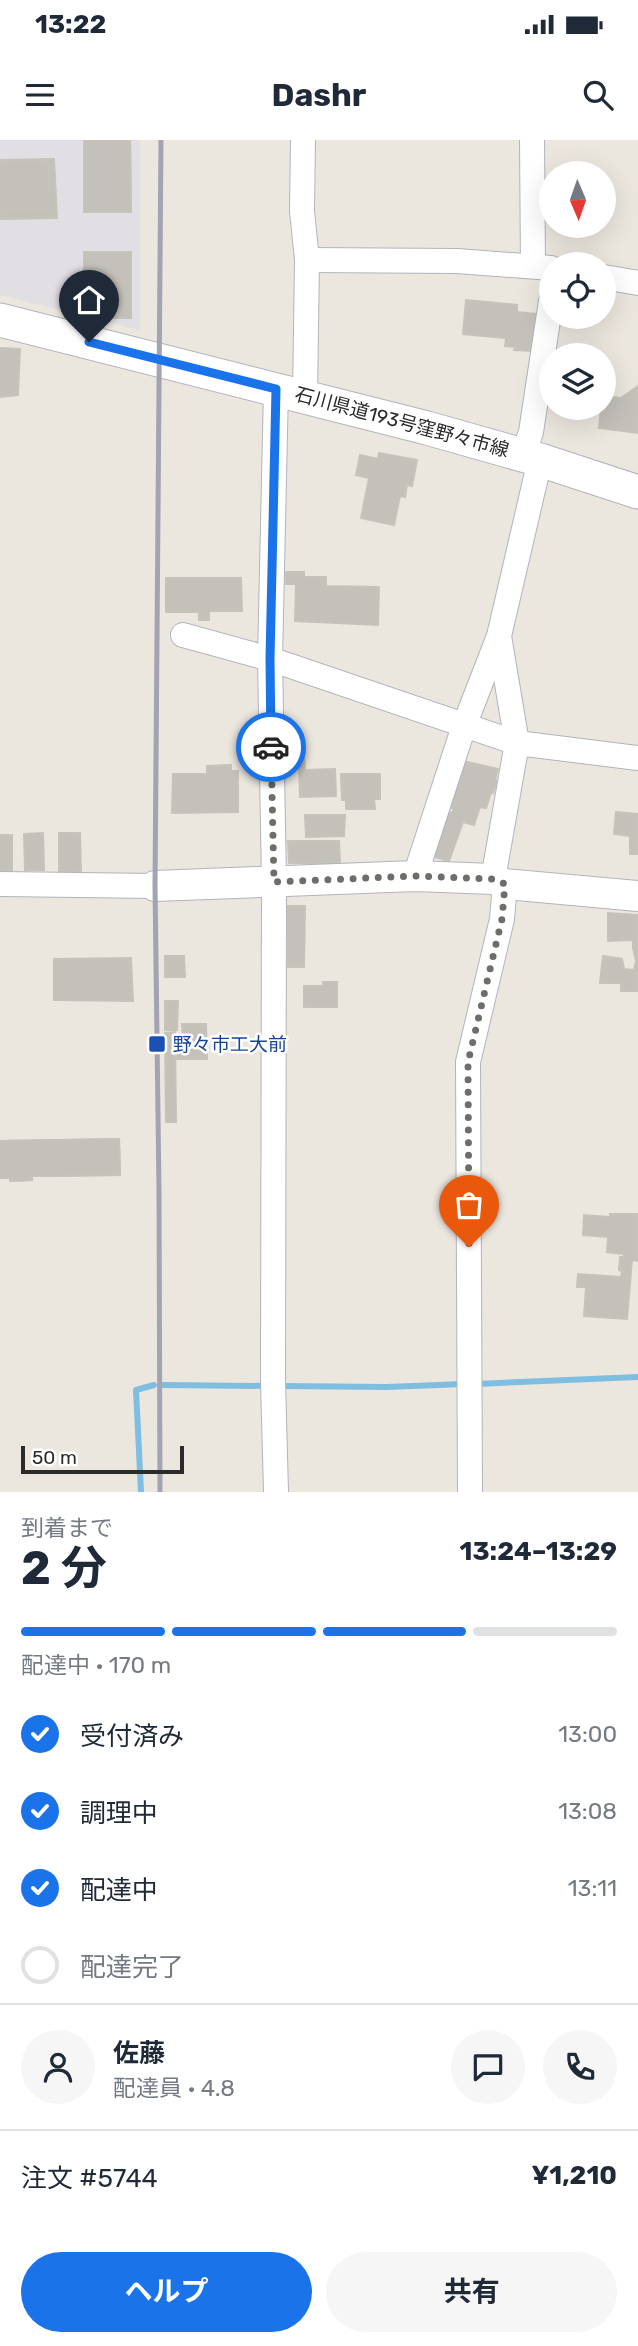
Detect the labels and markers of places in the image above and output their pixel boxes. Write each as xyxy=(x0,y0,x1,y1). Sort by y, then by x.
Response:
pin xyxy=(59,270,119,342)
place label: 野々市工大前 xyxy=(173,1033,287,1056)
marker: 野々市工大前 xyxy=(147,1034,167,1054)
pin xyxy=(439,1175,499,1247)

